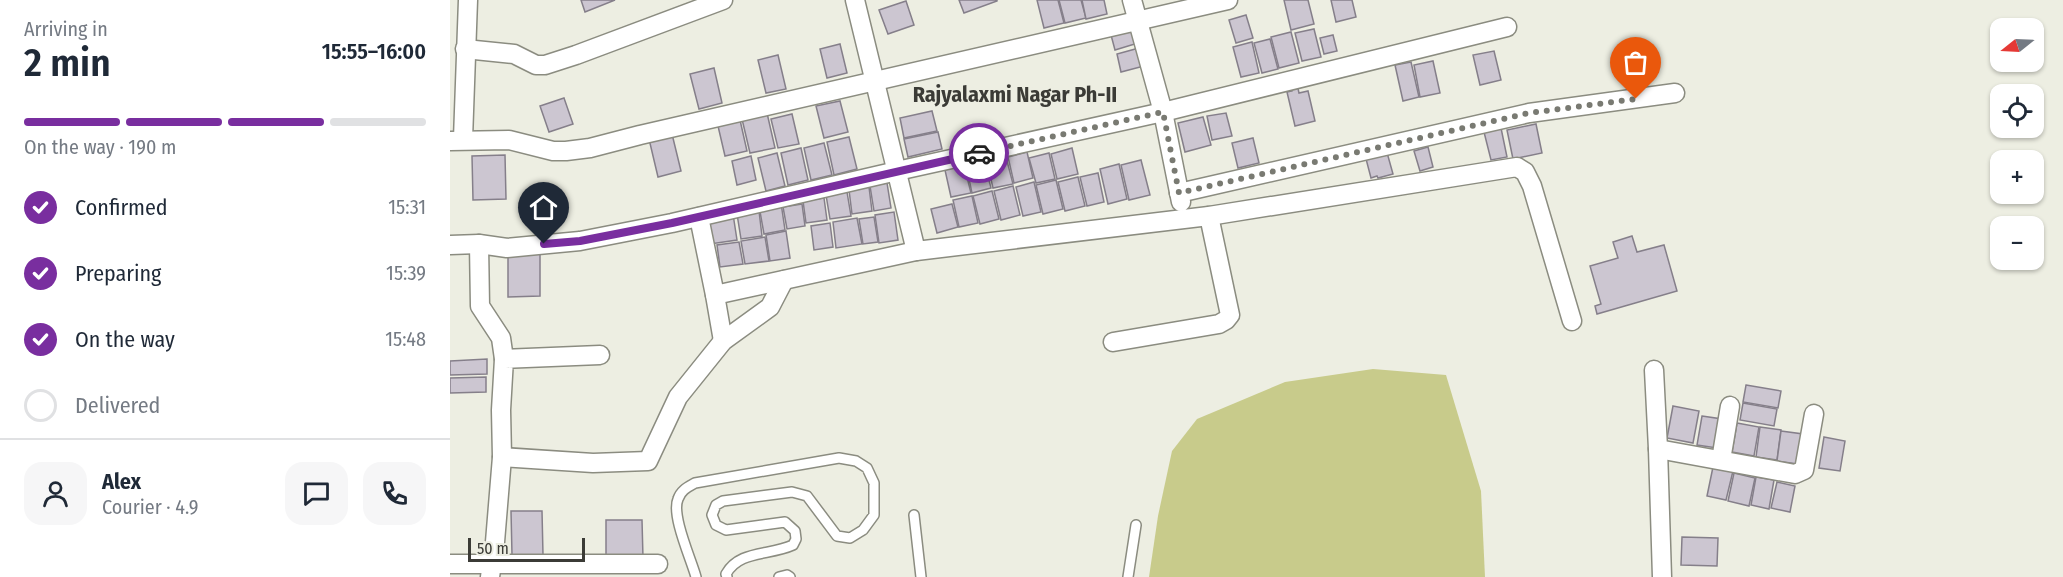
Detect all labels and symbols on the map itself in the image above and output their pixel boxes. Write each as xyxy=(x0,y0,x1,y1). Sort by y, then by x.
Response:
north arrow xyxy=(1990,18,2044,72)
pin xyxy=(1610,37,1661,99)
district label: Rajyalaxmi Nagar Ph-II xyxy=(913,81,1117,108)
courier xyxy=(949,123,1009,183)
pin xyxy=(518,182,569,244)
scale bar xyxy=(468,535,585,562)

